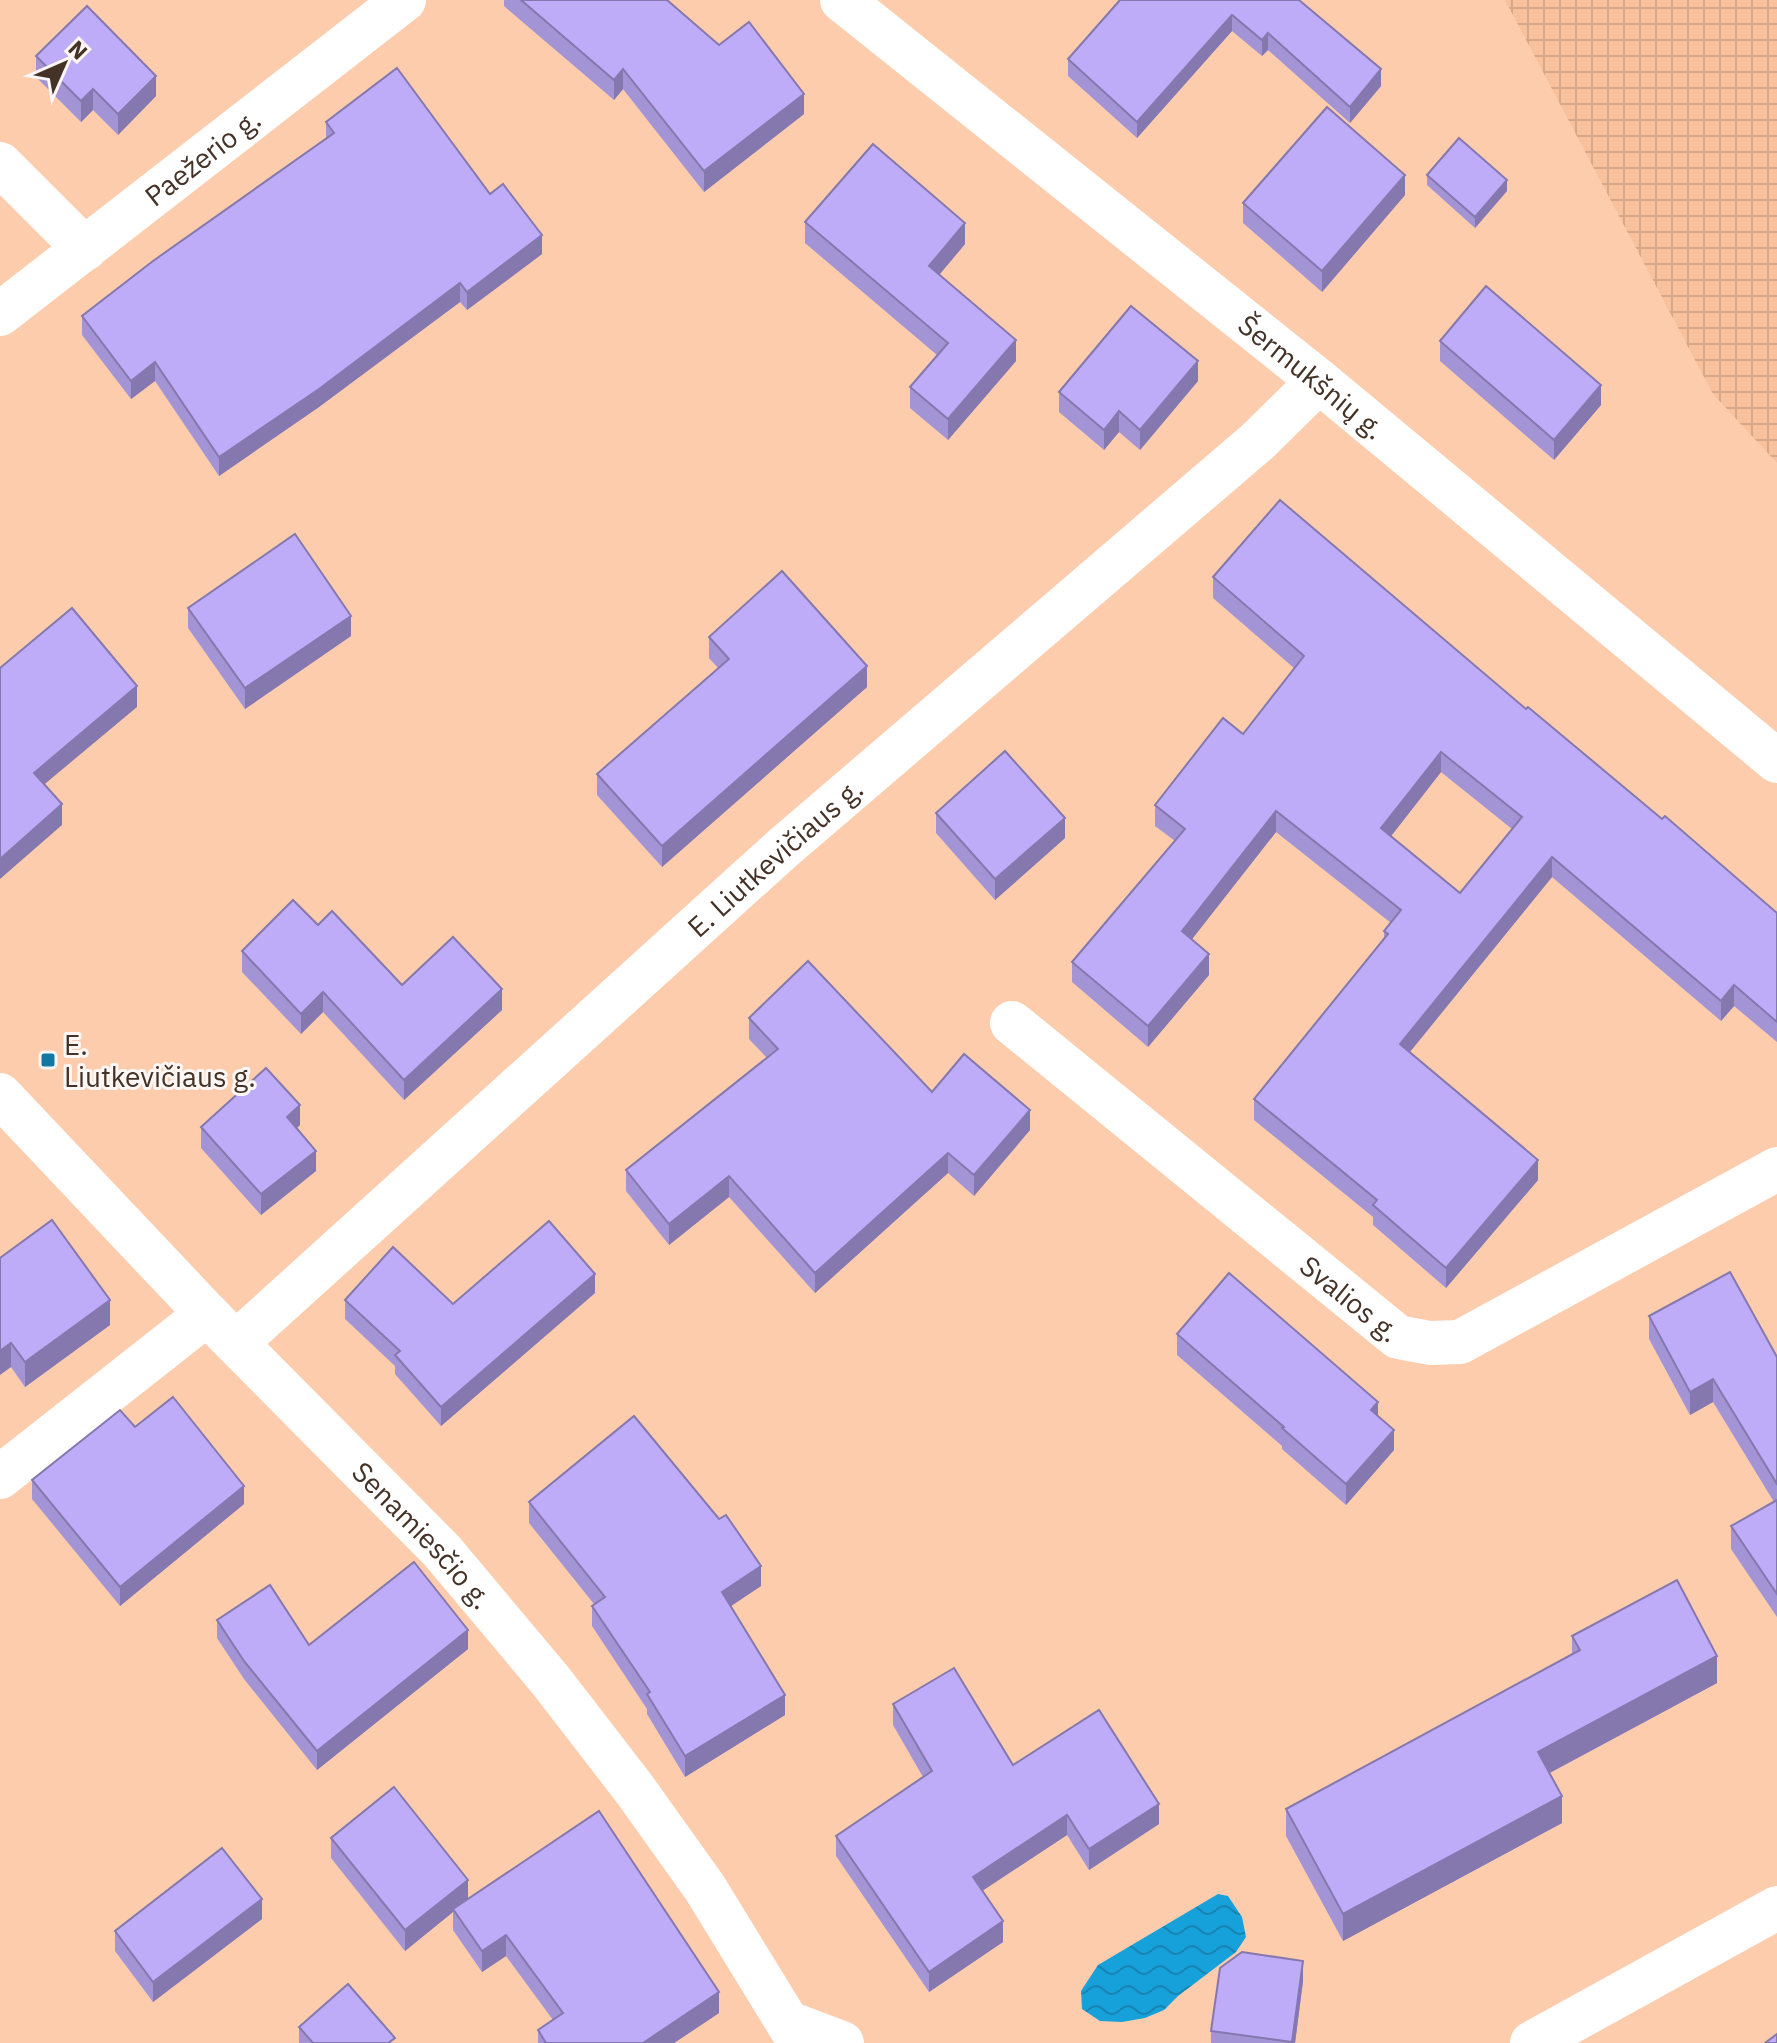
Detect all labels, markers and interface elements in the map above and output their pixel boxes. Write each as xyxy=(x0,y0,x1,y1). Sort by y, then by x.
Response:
north arrow xyxy=(24,24,104,104)
text: N xyxy=(63,34,94,65)
street label: Paežerio g. xyxy=(137,100,268,214)
street label: Šermukšnių g. xyxy=(1231,306,1393,447)
street label: E. Liutkevičiaus g. xyxy=(679,770,870,945)
place label: E. Liutkevičiaus g. xyxy=(64,1026,256,1095)
marker: E. Liutkevičiaus g. xyxy=(39,1051,57,1069)
street label: Svalios g. xyxy=(1293,1247,1408,1350)
street label: Senamiesčio g. xyxy=(345,1453,501,1616)

